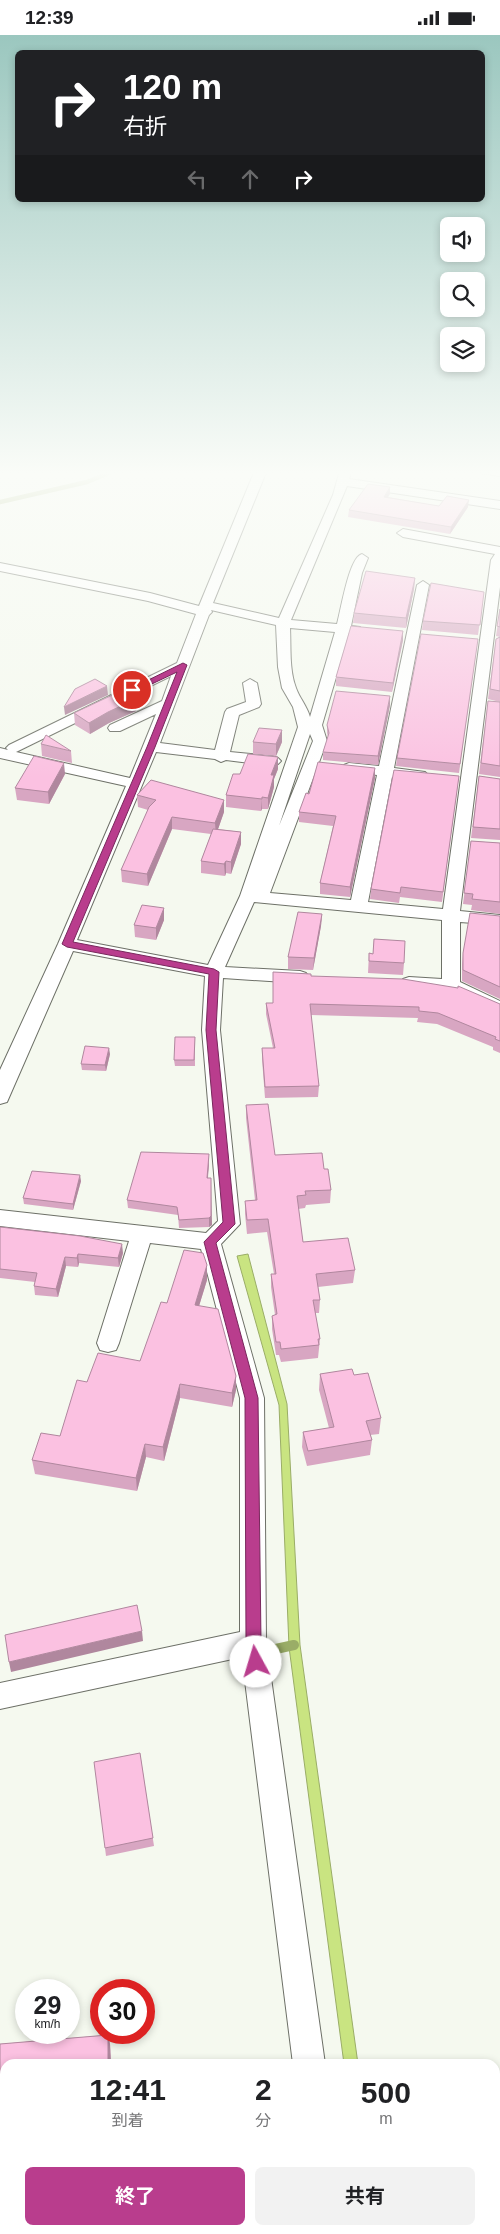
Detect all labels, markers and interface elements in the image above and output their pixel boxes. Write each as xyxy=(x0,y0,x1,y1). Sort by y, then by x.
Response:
text: 12:39 xyxy=(25,7,74,28)
text: 120 m xyxy=(123,67,222,106)
icon: right xyxy=(40,70,105,135)
text: 右折 xyxy=(123,114,167,139)
icon: left xyxy=(183,165,211,193)
icon: ahead xyxy=(236,165,264,193)
icon: right xyxy=(289,165,317,193)
map controls xyxy=(440,217,485,372)
button: sound xyxy=(440,217,485,262)
button: search xyxy=(440,272,485,317)
button: layers xyxy=(440,327,485,372)
pin xyxy=(111,669,153,711)
icon: arrive xyxy=(118,676,146,704)
position arrow xyxy=(229,1635,281,1687)
speed limit sign: 30 xyxy=(90,1979,155,2044)
text: 29 xyxy=(34,1991,61,2019)
text: km/h xyxy=(34,2017,61,2031)
text: 12:41 xyxy=(89,2073,166,2106)
text: 2 xyxy=(255,2073,272,2106)
text: 500 xyxy=(361,2076,411,2109)
text: m xyxy=(379,2110,392,2127)
text: 到着 xyxy=(111,2112,144,2129)
text: 分 xyxy=(255,2112,271,2129)
button: 終了 xyxy=(25,2167,245,2225)
button: 共有 xyxy=(255,2167,475,2225)

